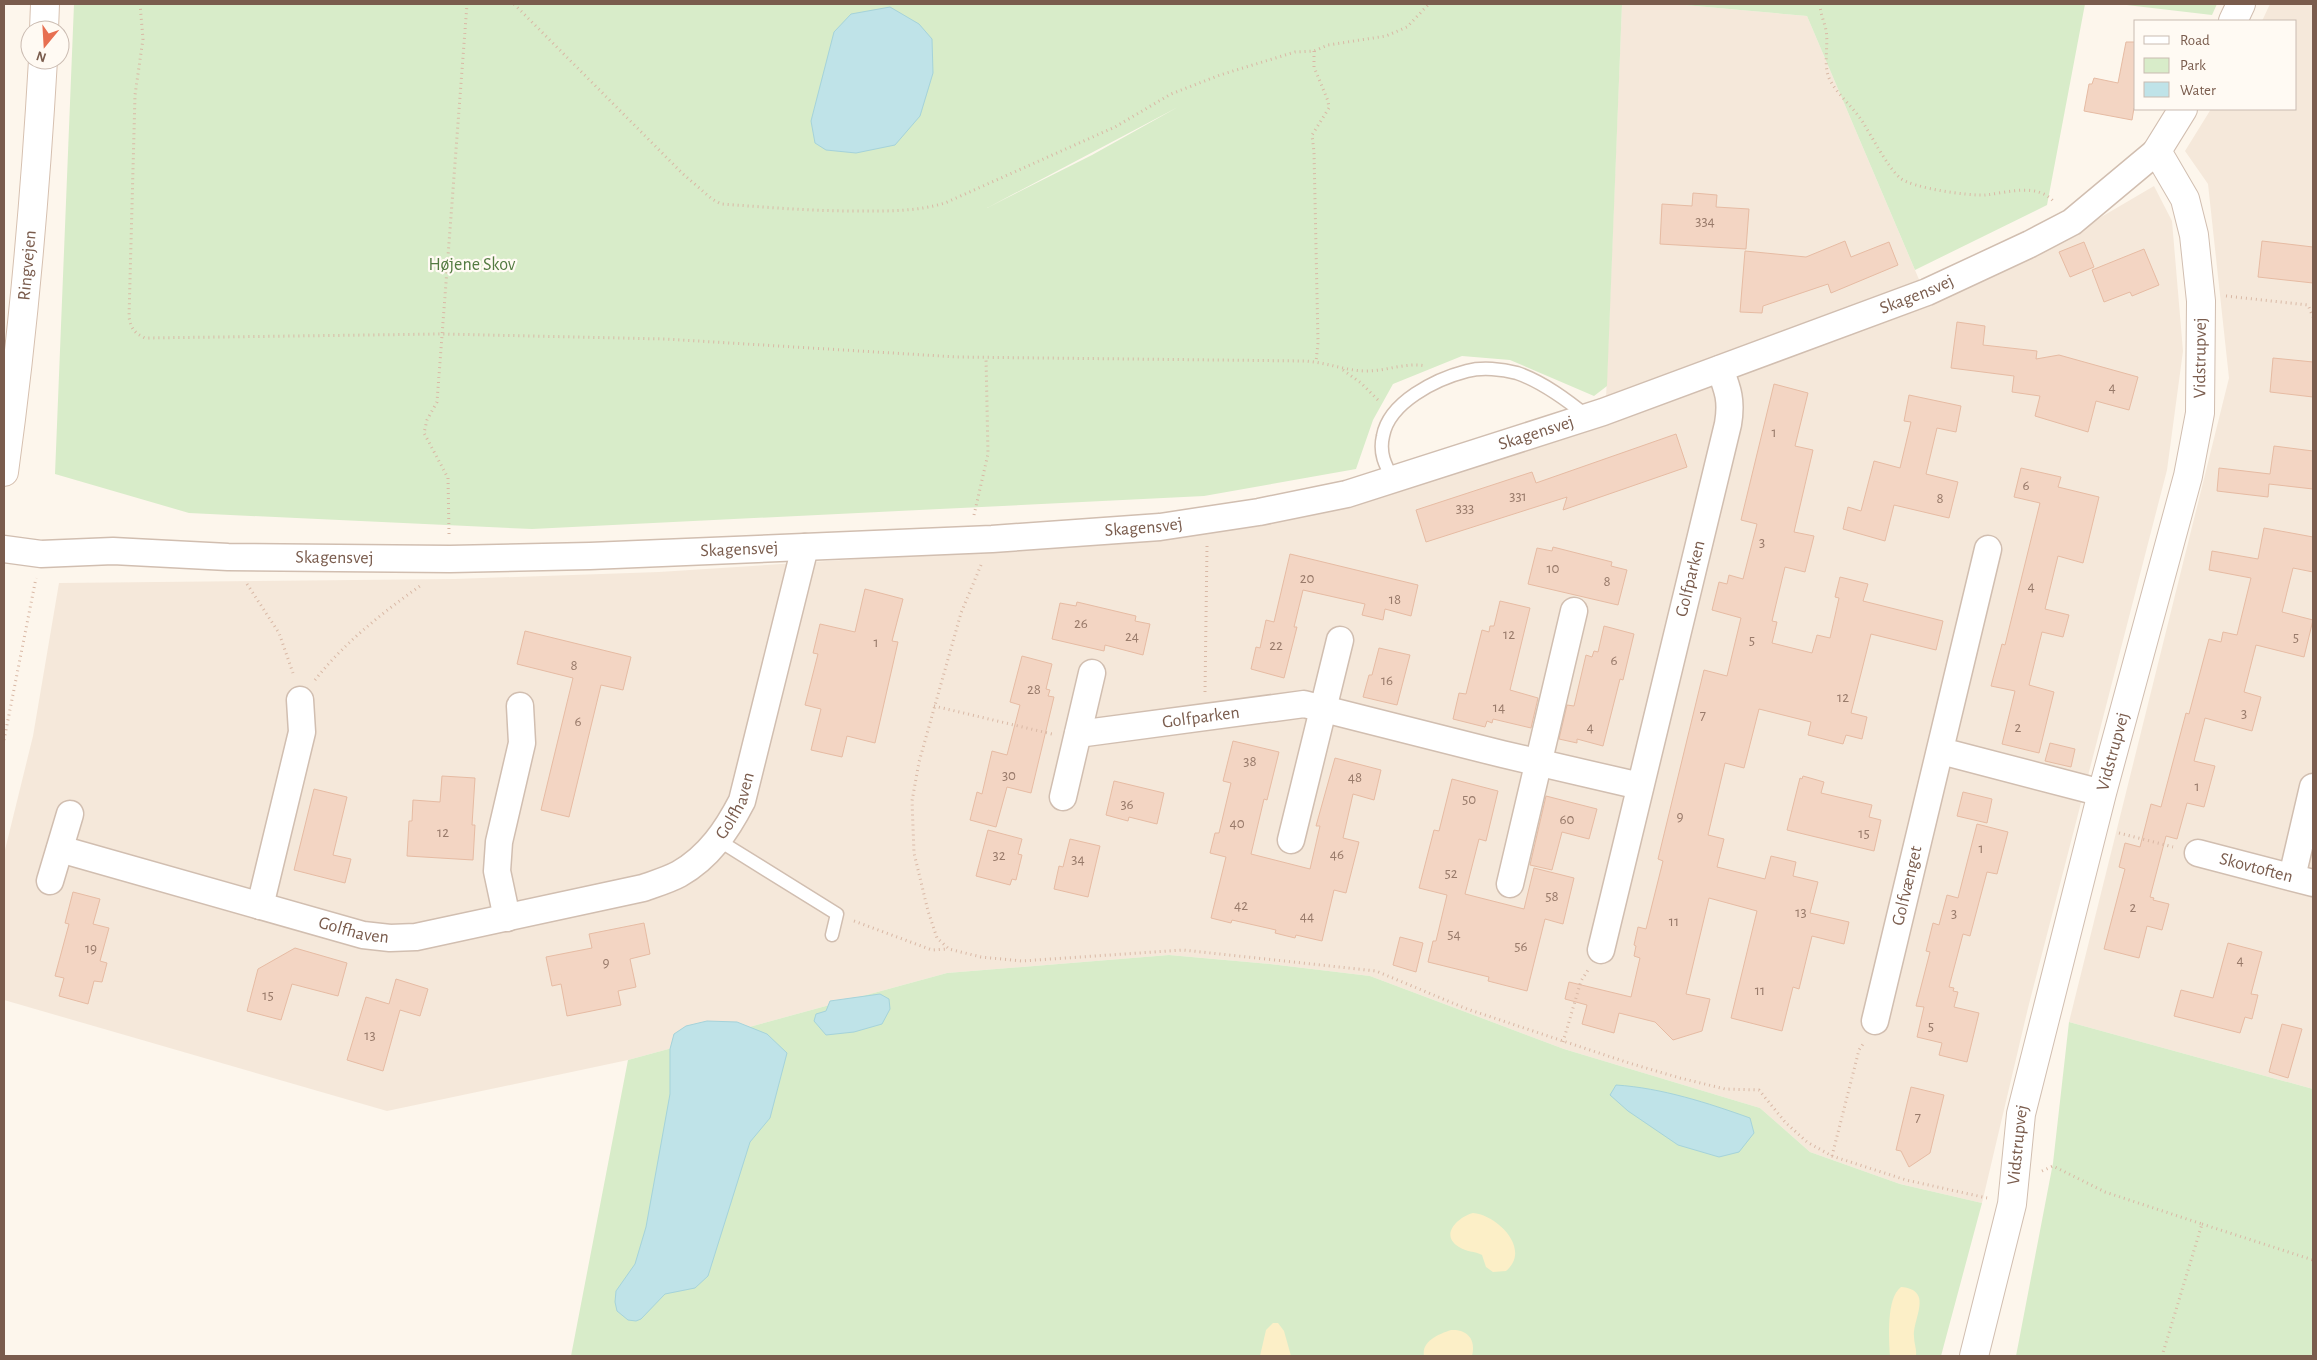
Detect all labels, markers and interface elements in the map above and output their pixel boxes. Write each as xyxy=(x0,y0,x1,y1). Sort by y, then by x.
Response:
north arrow xyxy=(20,20,70,70)
legend xyxy=(2134,20,2297,110)
text: Road xyxy=(2180,33,2210,48)
text: N xyxy=(34,48,48,65)
text: Park xyxy=(2180,58,2206,73)
text: Water xyxy=(2180,83,2216,98)
house number: 334 xyxy=(1695,214,1715,229)
street label: Ringvejen xyxy=(15,229,40,301)
park label: Højene Skov xyxy=(429,256,516,274)
street label: Skagensvej xyxy=(1877,272,1957,318)
street label: Vidstrupvej xyxy=(2191,317,2210,398)
house number: 4 xyxy=(2108,380,2116,395)
street label: Skagensvej xyxy=(1496,413,1576,454)
house number: 1 xyxy=(1771,425,1777,440)
house number: 6 xyxy=(2022,478,2030,493)
house number: 331 xyxy=(1509,489,1527,504)
house number: 8 xyxy=(1936,491,1944,506)
house number: 333 xyxy=(1456,501,1474,516)
street label: Skagensvej xyxy=(1104,515,1184,540)
house number: 3 xyxy=(1759,535,1765,550)
street label: Skagensvej xyxy=(700,539,779,560)
street label: Golfparken xyxy=(1673,539,1709,619)
street label: Skagensvej xyxy=(295,549,374,567)
house number: 10 xyxy=(1546,561,1560,576)
house number: 20 xyxy=(1300,571,1314,586)
house number: 8 xyxy=(1603,574,1611,589)
house number: 4 xyxy=(2027,579,2035,594)
house number: 18 xyxy=(1389,592,1401,607)
house number: 26 xyxy=(1074,616,1088,631)
house number: 12 xyxy=(1503,627,1515,642)
house number: 24 xyxy=(1125,629,1139,644)
house number: 5 xyxy=(2293,630,2299,645)
house number: 5 xyxy=(1749,633,1755,648)
house number: 1 xyxy=(873,635,879,650)
house number: 22 xyxy=(1269,638,1283,653)
house number: 6 xyxy=(1610,653,1618,668)
house number: 8 xyxy=(570,658,578,673)
house number: 16 xyxy=(1381,673,1393,688)
house number: 28 xyxy=(1027,682,1041,697)
house number: 12 xyxy=(1837,690,1849,705)
house number: 14 xyxy=(1493,700,1505,715)
street label: Golfparken xyxy=(1161,704,1241,732)
house number: 3 xyxy=(2241,706,2247,721)
house number: 7 xyxy=(1700,708,1706,723)
street label: Vidstrupvej xyxy=(2094,710,2132,793)
house number: 6 xyxy=(574,714,582,729)
house number: 4 xyxy=(1586,720,1594,735)
house number: 2 xyxy=(2015,720,2022,735)
house number: 38 xyxy=(1243,754,1257,769)
house number: 30 xyxy=(1002,768,1016,783)
house number: 48 xyxy=(1348,770,1362,785)
street label: Golfhaven xyxy=(712,771,758,843)
house number: 1 xyxy=(2194,779,2200,794)
house number: 50 xyxy=(1462,792,1476,807)
house number: 36 xyxy=(1120,797,1134,812)
house number: 9 xyxy=(1676,809,1684,824)
house number: 60 xyxy=(1560,812,1575,827)
house number: 40 xyxy=(1229,816,1245,831)
house number: 12 xyxy=(437,825,449,840)
house number: 15 xyxy=(1858,826,1870,841)
house number: 1 xyxy=(1978,841,1984,856)
street label: Golfvænget xyxy=(1889,844,1926,927)
house number: 46 xyxy=(1330,847,1344,862)
house number: 32 xyxy=(992,848,1006,863)
street label: Skovtoften xyxy=(2217,850,2295,886)
house number: 34 xyxy=(1071,852,1085,867)
house number: 52 xyxy=(1444,866,1458,881)
house number: 58 xyxy=(1545,889,1559,904)
house number: 42 xyxy=(1234,898,1248,913)
house number: 2 xyxy=(2130,900,2137,915)
house number: 13 xyxy=(1795,905,1807,920)
house number: 3 xyxy=(1951,906,1957,921)
house number: 44 xyxy=(1300,909,1314,924)
street label: Golfhaven xyxy=(316,914,390,947)
house number: 11 xyxy=(1669,914,1679,929)
house number: 54 xyxy=(1447,927,1461,942)
house number: 56 xyxy=(1514,939,1528,954)
house number: 19 xyxy=(85,941,97,956)
house number: 4 xyxy=(2236,953,2244,968)
house number: 9 xyxy=(602,955,610,970)
house number: 11 xyxy=(1755,983,1765,998)
house number: 15 xyxy=(262,988,274,1003)
house number: 5 xyxy=(1928,1019,1934,1034)
house number: 13 xyxy=(364,1028,376,1043)
street label: Vidstrupvej xyxy=(2005,1103,2032,1186)
house number: 7 xyxy=(1915,1110,1921,1125)

